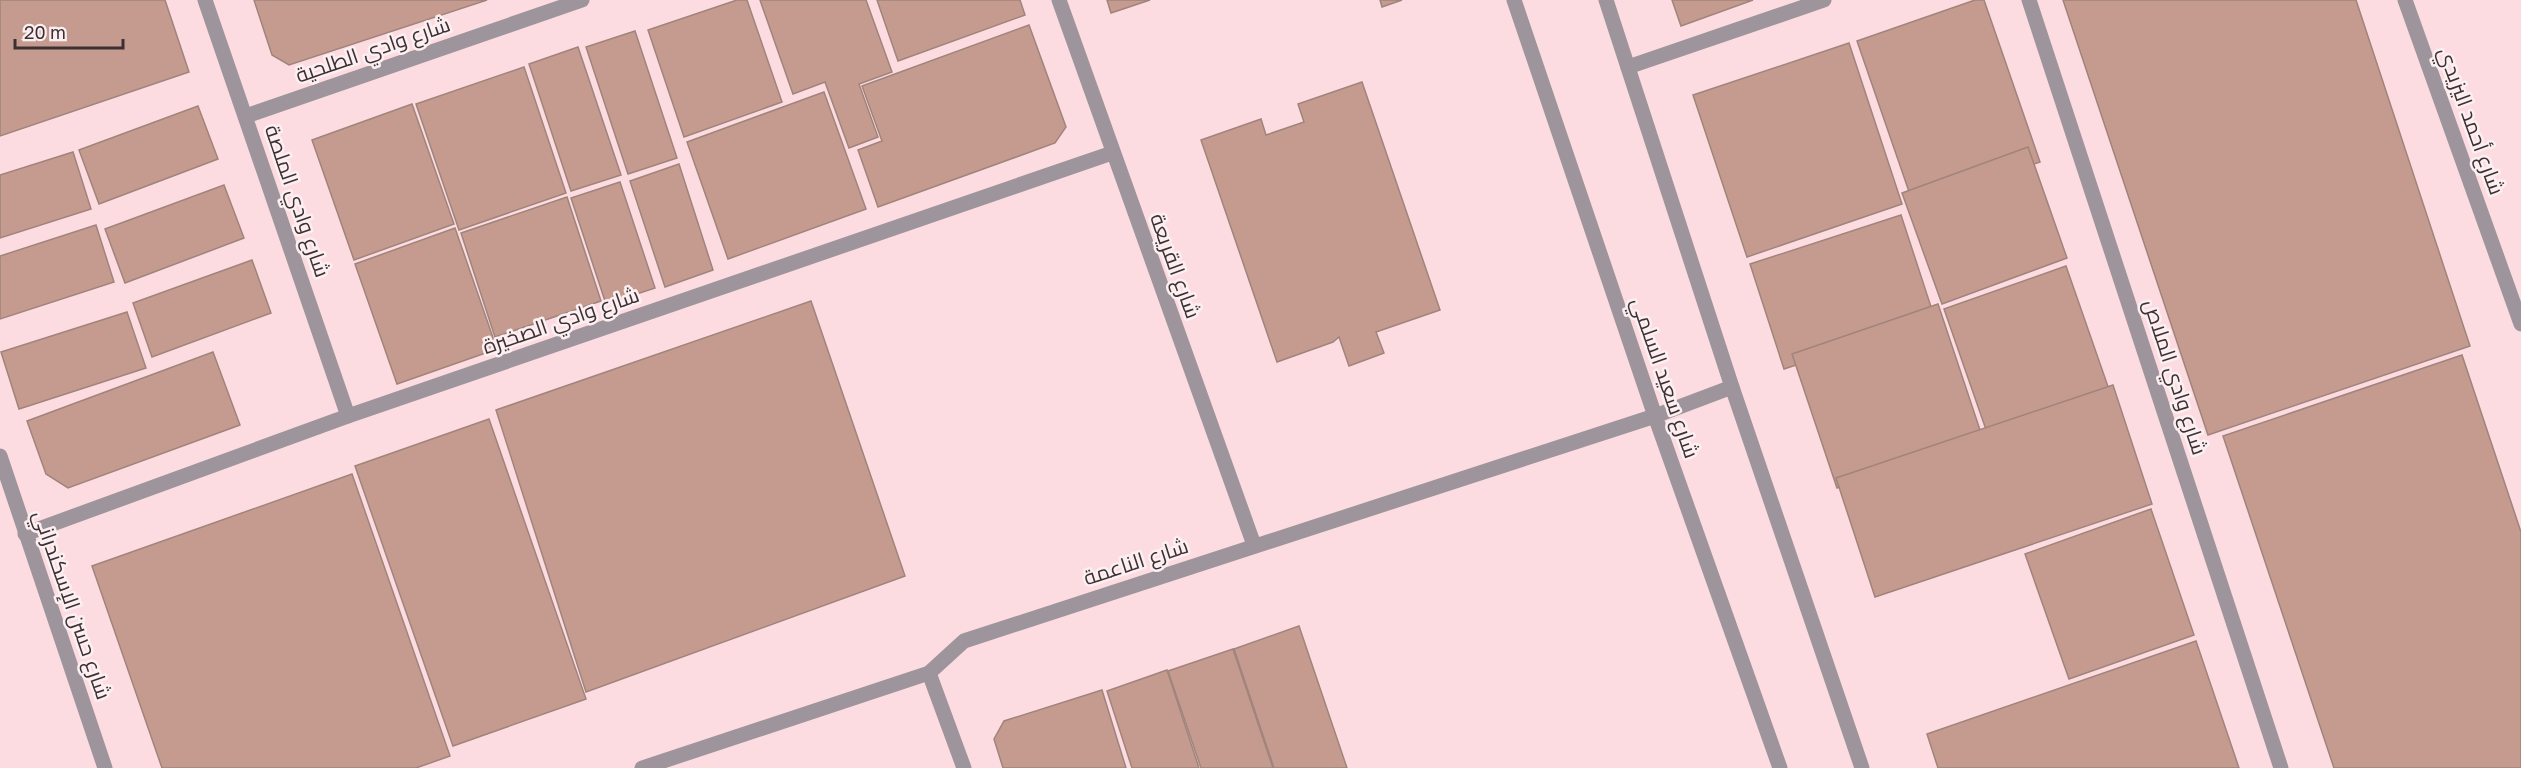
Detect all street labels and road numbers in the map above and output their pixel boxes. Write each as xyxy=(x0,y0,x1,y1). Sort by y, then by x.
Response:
street label: شارع وادي الطلحية xyxy=(292,10,455,91)
street label: شارع أحمد اليزيدي xyxy=(2429,43,2511,199)
street label: شارع وادي الملصة xyxy=(256,121,336,282)
street label: شارع القريعة xyxy=(1143,210,1207,322)
street label: شارع وادي الصخيرة xyxy=(479,281,644,363)
street label: شارع سعيد السلمي xyxy=(1623,294,1706,463)
street label: شارع وادي الملاص xyxy=(2135,296,2213,459)
street label: شارع حسن الإسكندراني xyxy=(25,507,118,704)
street label: شارع الناعمة xyxy=(1080,532,1192,592)

